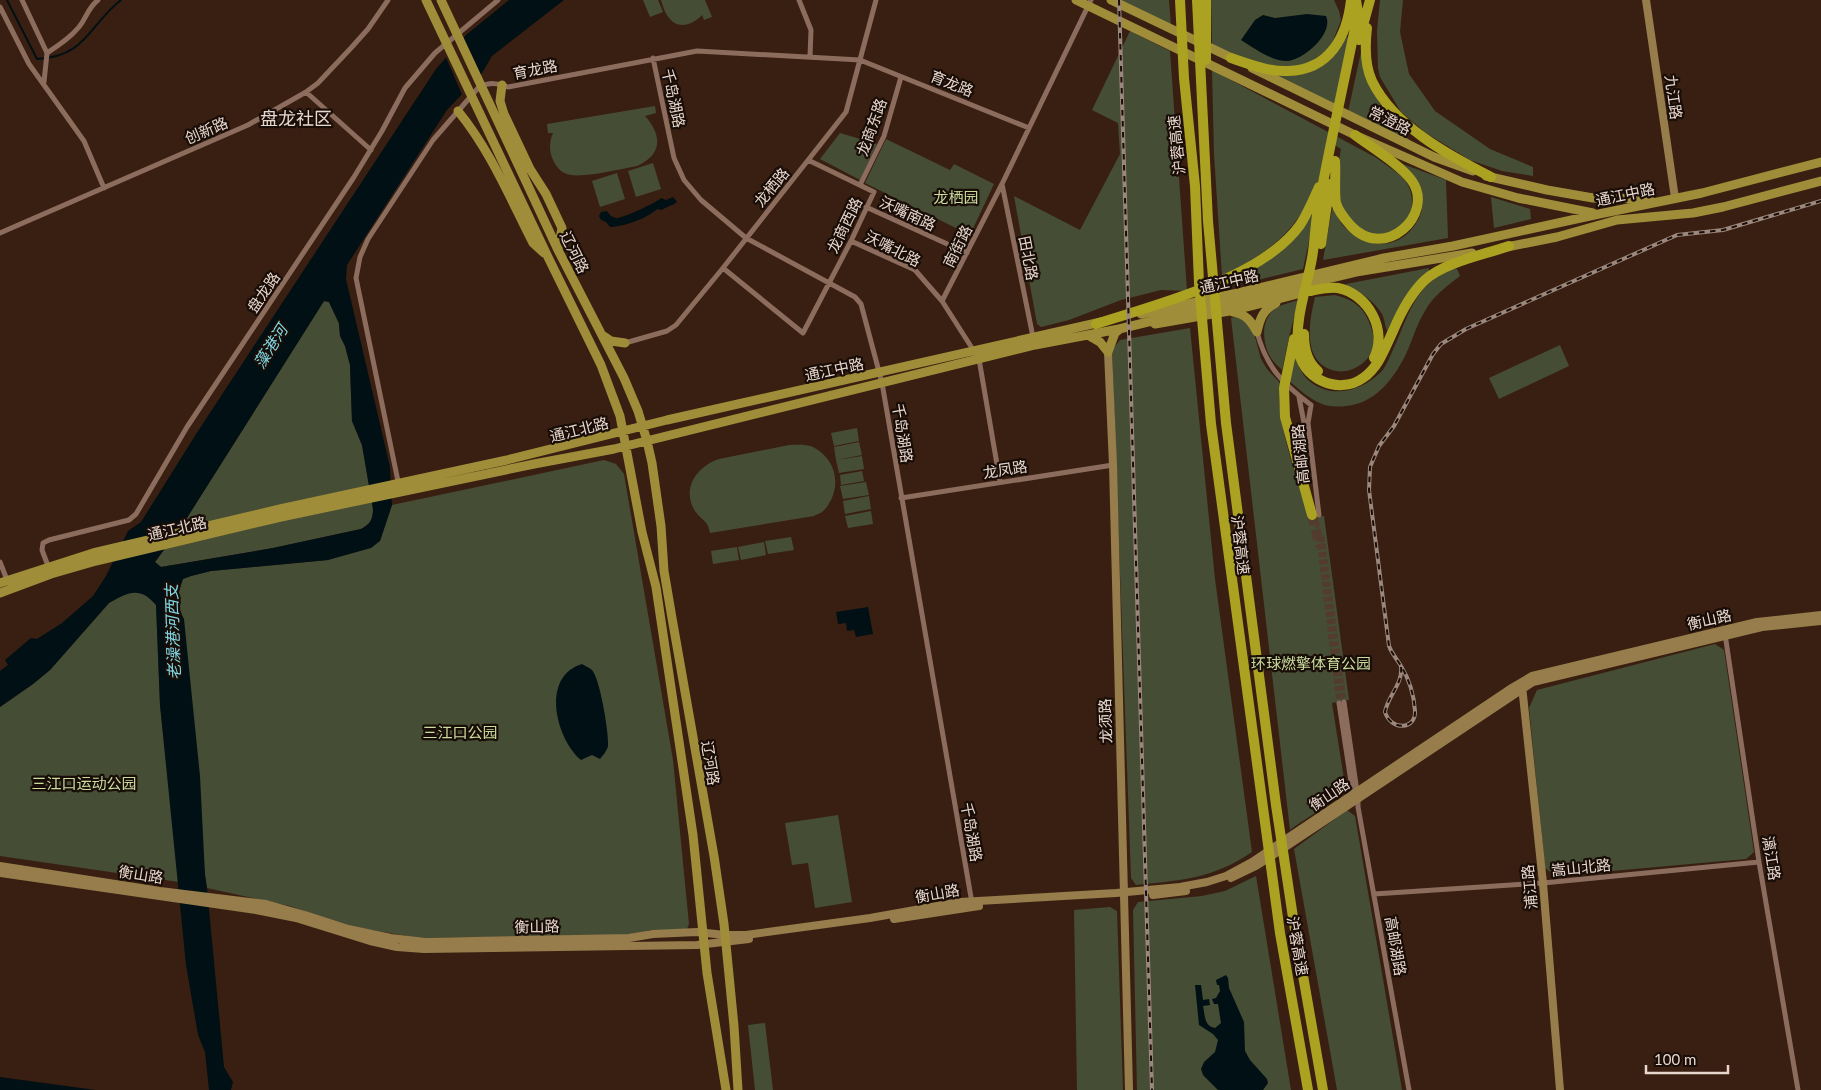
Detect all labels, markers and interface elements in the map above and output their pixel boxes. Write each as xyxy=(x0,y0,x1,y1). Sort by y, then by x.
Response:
street label: 育龙路 xyxy=(511,56,559,82)
street label: 育龙路 xyxy=(928,66,976,100)
street label: 千岛湖路 xyxy=(659,67,689,129)
street label: 九江路 xyxy=(1662,73,1686,121)
street label: 龙商东路 xyxy=(852,96,890,158)
street label: 常澄路 xyxy=(1366,102,1414,138)
district label: 盘龙社区 xyxy=(260,107,332,129)
street label: 创新路 xyxy=(182,113,230,147)
street label: 沪蓉高速 xyxy=(1164,114,1188,176)
street label: 龙栖路 xyxy=(750,164,792,210)
street label: 通江中路 xyxy=(1594,179,1656,209)
park label: 龙栖园 xyxy=(933,188,979,206)
street label: 沃嘴南路 xyxy=(877,192,939,234)
street label: 龙商西路 xyxy=(823,194,865,256)
street label: 南街路 xyxy=(939,222,975,270)
street label: 沃嘴北路 xyxy=(862,226,924,270)
street label: 辽河路 xyxy=(557,228,593,276)
street label: 田北路 xyxy=(1016,234,1042,282)
street label: 通江中路 xyxy=(1198,265,1260,297)
street label: 盘龙路 xyxy=(243,268,283,316)
water label: 藻港河 xyxy=(249,318,292,371)
street label: 通江中路 xyxy=(803,354,865,384)
street label: 千岛湖路 xyxy=(889,402,917,464)
street label: 通江北路 xyxy=(548,413,610,445)
street label: 高邮湖路 xyxy=(1288,423,1312,485)
street label: 龙凤路 xyxy=(981,457,1029,481)
street label: 通江北路 xyxy=(146,512,208,544)
street label: 沪蓉高速 xyxy=(1228,514,1254,576)
water label: 老澡港河西支 xyxy=(161,582,183,680)
street label: 衡山路 xyxy=(1685,605,1733,633)
park label: 环球燃擎体育公园 xyxy=(1251,654,1371,672)
street label: 龙须路 xyxy=(1095,698,1115,744)
park label: 三江口公园 xyxy=(422,723,498,741)
street label: 辽河路 xyxy=(699,739,723,787)
park label: 三江口运动公园 xyxy=(31,774,137,792)
street label: 衡山路 xyxy=(1305,774,1353,814)
street label: 千岛湖路 xyxy=(958,801,986,863)
street label: 漓江路 xyxy=(1760,834,1784,882)
street label: 嵩山北路 xyxy=(1550,855,1612,879)
street label: 衡山路 xyxy=(117,862,165,886)
street label: 浦江路 xyxy=(1518,864,1540,910)
street label: 衡山路 xyxy=(913,880,961,906)
street label: 沪蓉高速 xyxy=(1284,915,1312,977)
street label: 高邮湖路 xyxy=(1382,915,1410,977)
street label: 衡山路 xyxy=(514,917,560,935)
scale bar xyxy=(1646,1042,1728,1074)
text: 100 m xyxy=(1654,1050,1696,1068)

